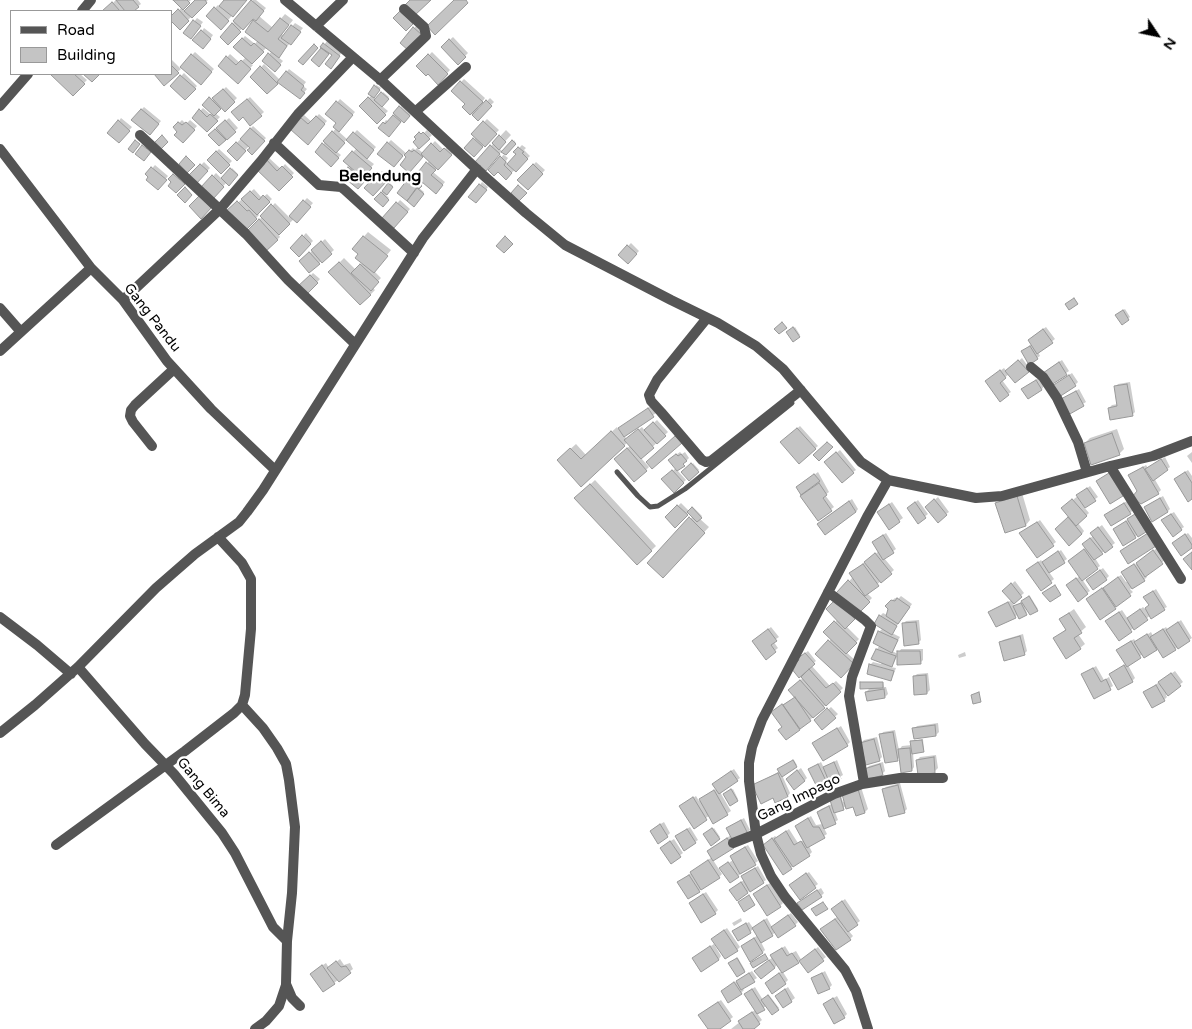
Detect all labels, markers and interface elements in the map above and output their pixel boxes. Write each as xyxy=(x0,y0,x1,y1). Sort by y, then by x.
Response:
legend xyxy=(10,10,172,75)
north arrow xyxy=(1132,10,1182,60)
text: Road xyxy=(57,21,95,39)
text: N xyxy=(1160,34,1180,53)
text: Building xyxy=(57,46,116,64)
district label: Belendung xyxy=(339,167,421,187)
street label: Gang Pandu xyxy=(120,280,184,356)
street label: Gang Bima xyxy=(173,755,233,821)
street label: Gang Impago xyxy=(755,771,843,825)

